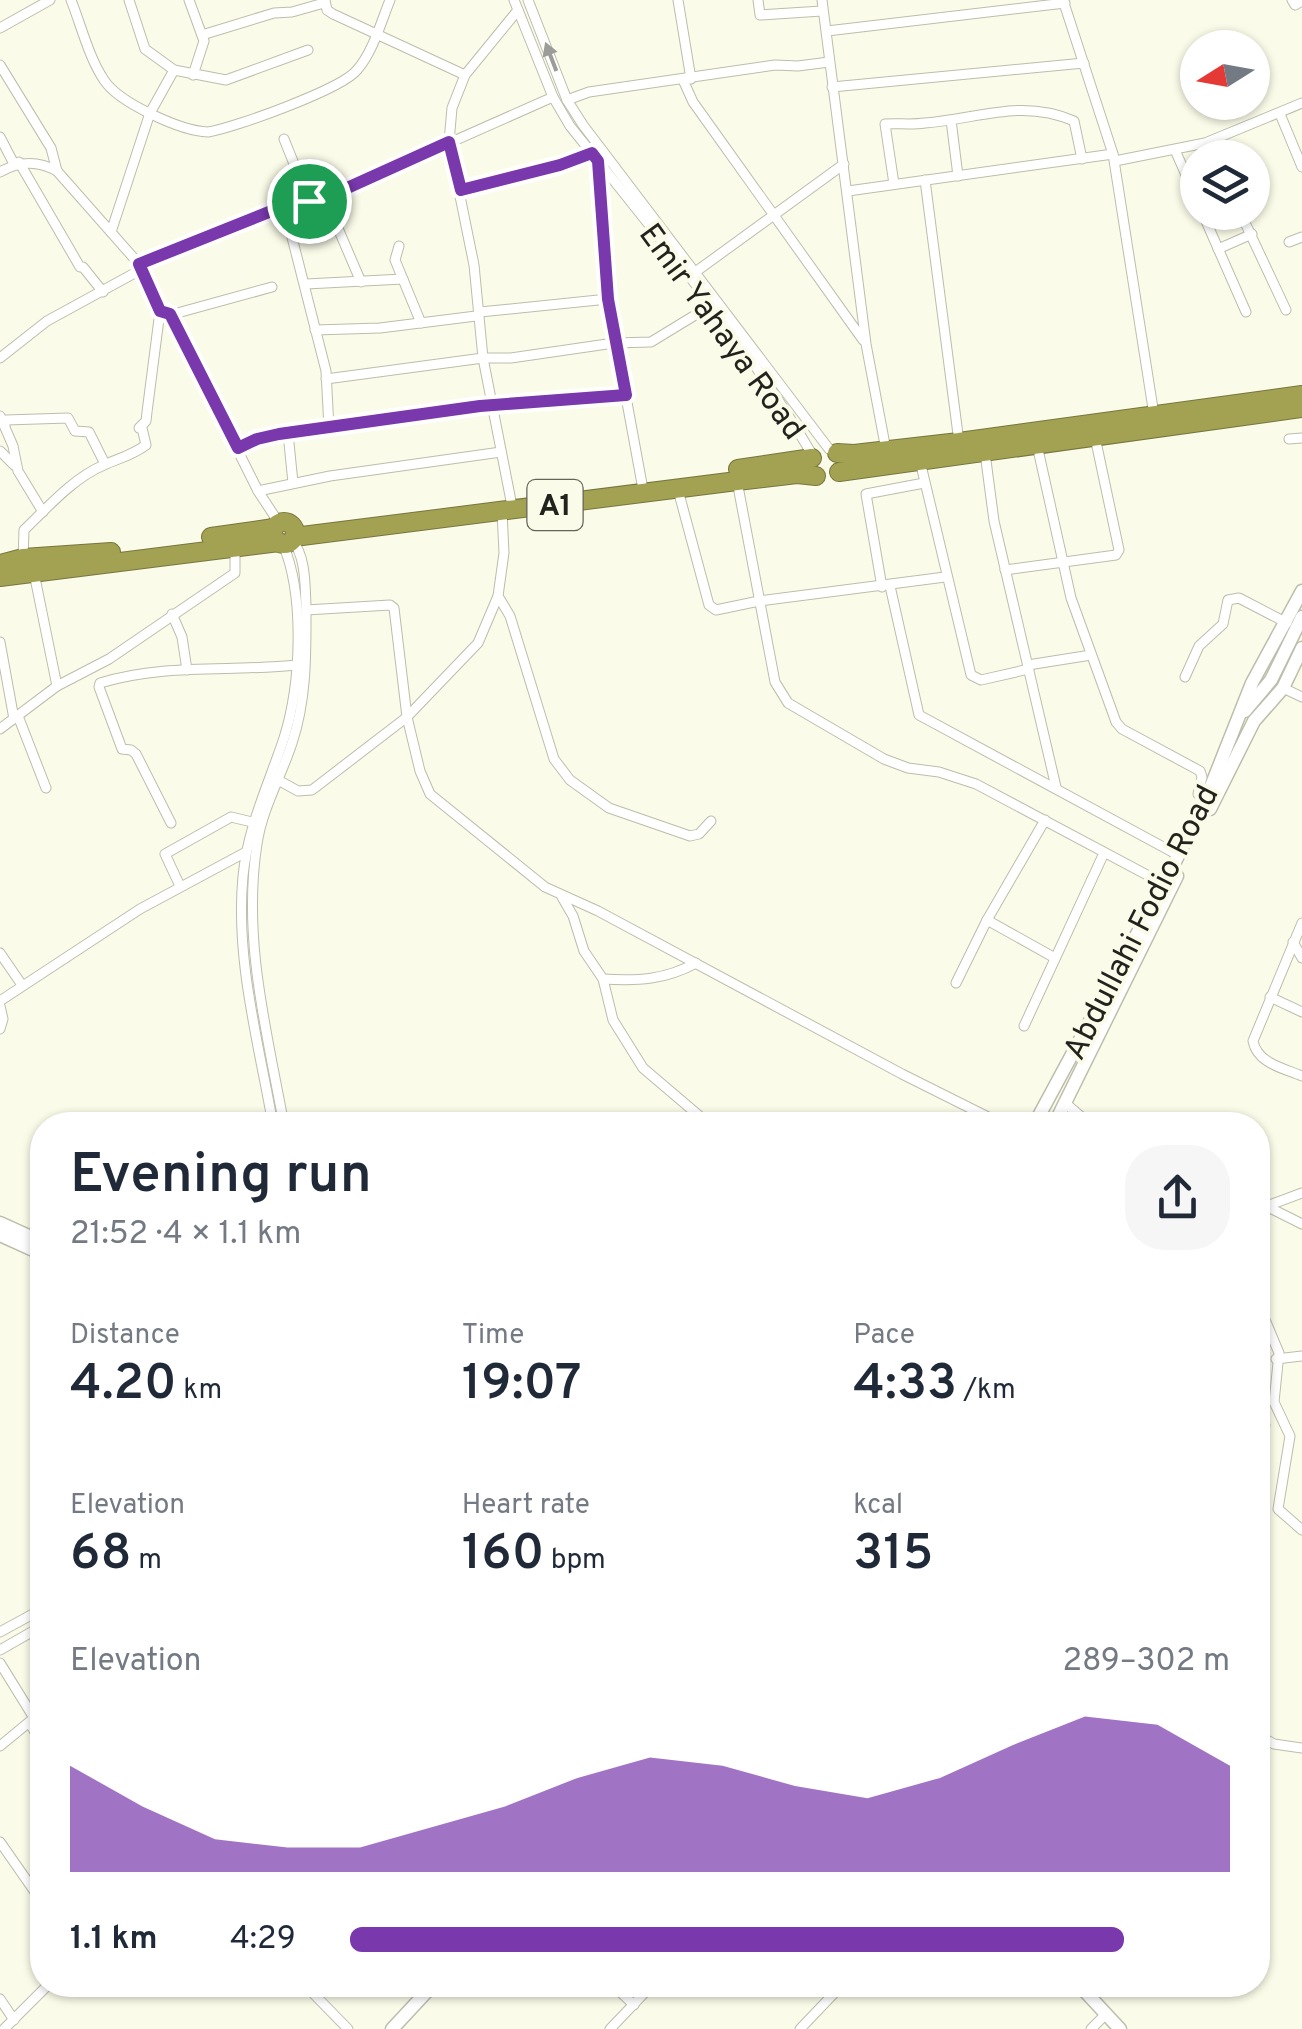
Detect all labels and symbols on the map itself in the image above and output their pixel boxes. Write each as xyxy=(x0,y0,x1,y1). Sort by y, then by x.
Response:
north arrow xyxy=(1180,30,1270,120)
one-way arrow xyxy=(542,42,558,72)
pin xyxy=(267,159,352,244)
street label: Emir Yahaya Road xyxy=(629,217,812,449)
road number: A1 xyxy=(528,480,582,530)
street label: Abdullahi Fodio Road xyxy=(1056,779,1229,1067)

